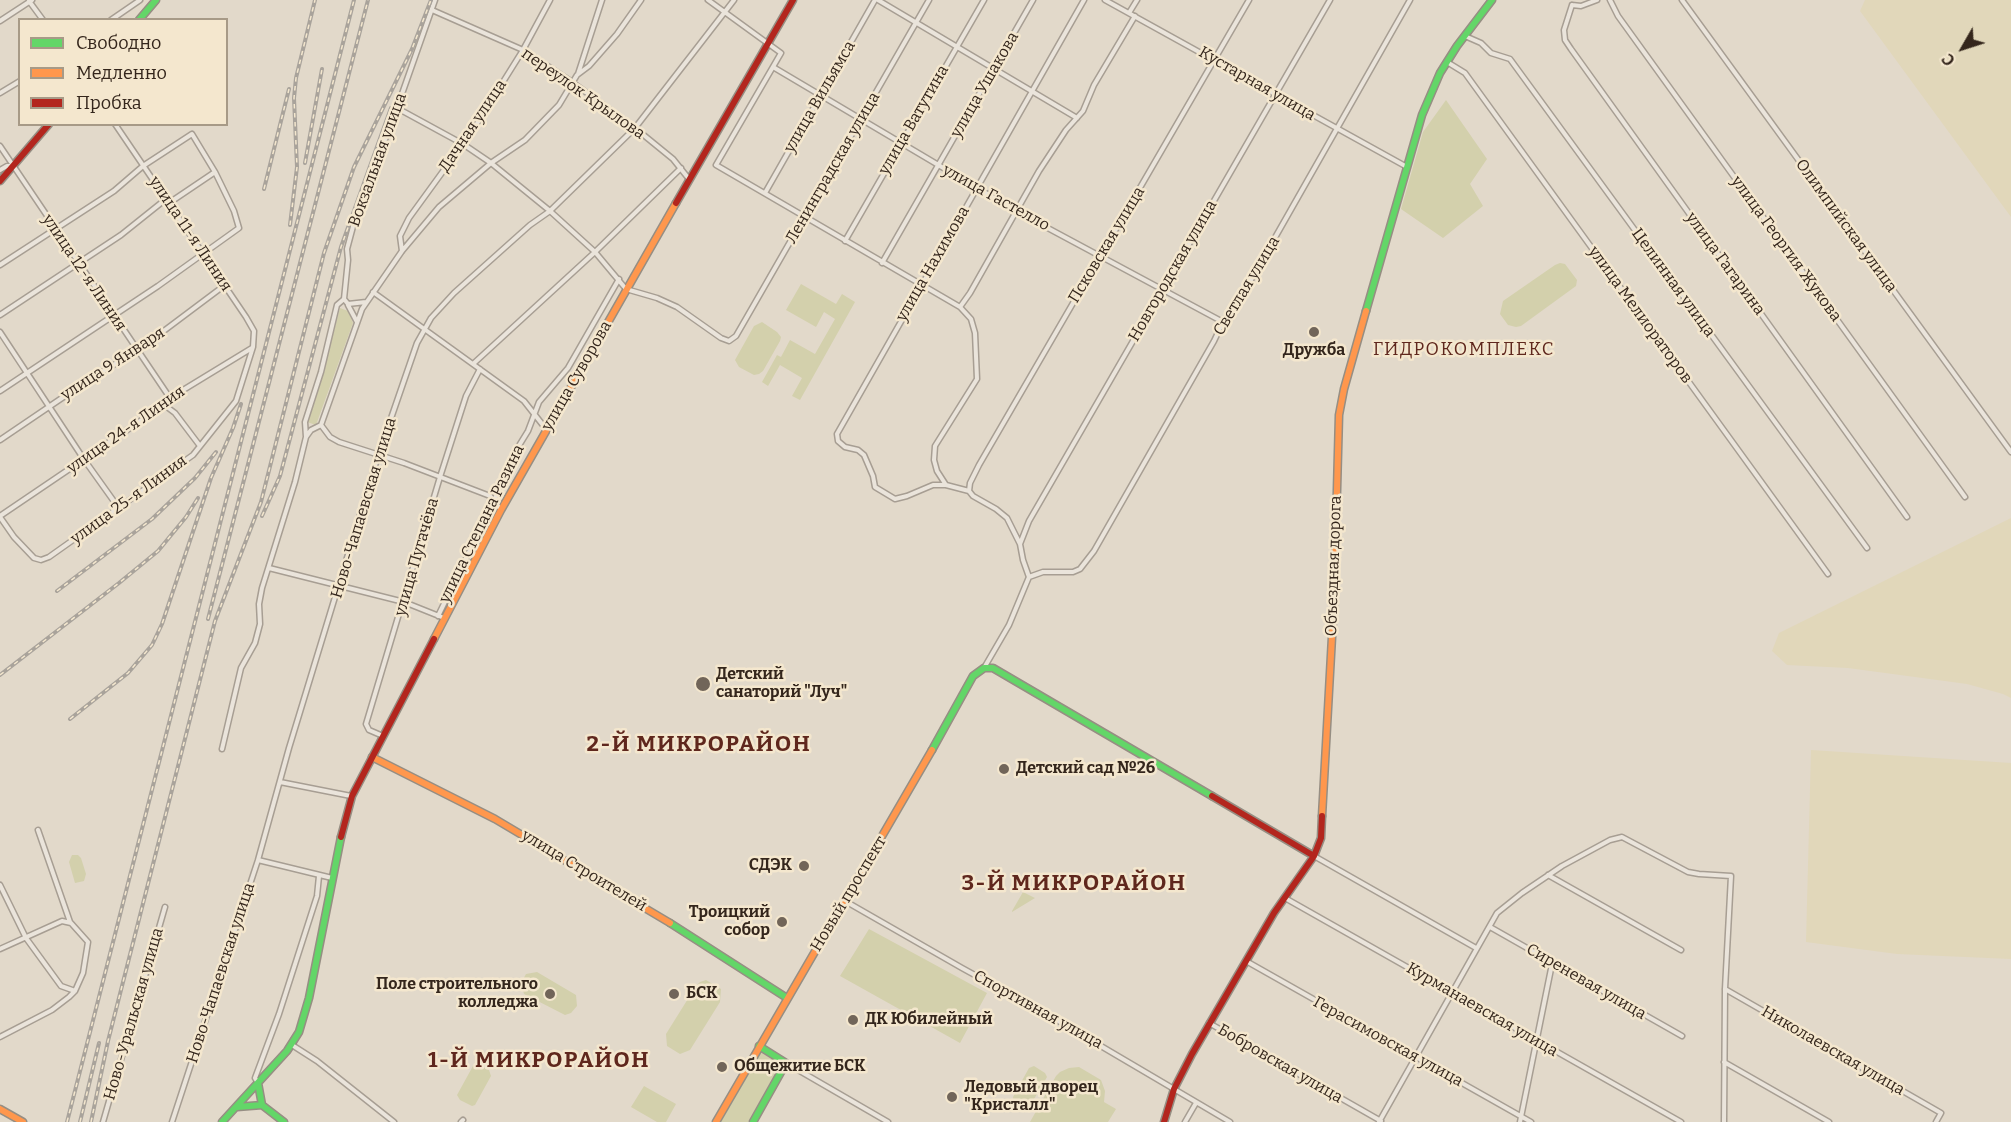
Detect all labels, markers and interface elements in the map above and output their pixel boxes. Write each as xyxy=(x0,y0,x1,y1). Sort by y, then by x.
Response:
legend xyxy=(18,18,228,126)
north arrow xyxy=(1933,18,1993,78)
street label: улица Ушакова xyxy=(947,29,1023,141)
text: Свободно xyxy=(76,32,161,54)
street label: улица Вильямса xyxy=(780,38,860,156)
street label: Кустарная улица xyxy=(1195,43,1319,125)
street label: переулок Крылова xyxy=(518,44,648,144)
text: С xyxy=(1938,50,1959,70)
text: Медленно xyxy=(76,62,167,84)
street label: улица Ватутина xyxy=(875,62,953,178)
street label: Дачная улица xyxy=(435,76,511,176)
street label: Ленинградская улица xyxy=(782,89,884,247)
street label: Вокзальная улица xyxy=(345,90,411,230)
text: Пробка xyxy=(76,92,142,114)
street label: Олимпийская улица xyxy=(1791,156,1901,296)
street label: улица Гастелло xyxy=(939,161,1053,235)
street label: улица Георгия Жукова xyxy=(1727,172,1845,326)
street label: улица 11-я Линия xyxy=(144,173,236,295)
street label: Псковская улица xyxy=(1065,183,1149,307)
street label: Новгородская улица xyxy=(1125,197,1221,345)
street label: улица Нахимова xyxy=(892,203,974,325)
street label: улица Гагарина xyxy=(1681,209,1769,319)
street label: улица 12-я Линия xyxy=(38,211,130,335)
street label: Целинная улица xyxy=(1627,225,1719,341)
street label: Светлая улица xyxy=(1210,233,1284,339)
street label: улица Мелиораторов xyxy=(1584,243,1696,387)
street label: улица Суворова xyxy=(538,318,616,434)
street label: улица 9 Января xyxy=(57,323,169,405)
marker: Дружба xyxy=(1307,325,1321,339)
district label: ГИДРОКОМПЛЕКС xyxy=(1373,339,1555,361)
place label: Дружба xyxy=(1283,341,1345,361)
street label: улица 24-я Линия xyxy=(63,382,189,478)
street label: Ново-Чапаевская улица xyxy=(327,415,401,601)
street label: улица Степана Разина xyxy=(435,442,529,606)
street label: улица 25-я Линия xyxy=(67,451,191,549)
street label: Объездная дорога xyxy=(1322,495,1346,637)
street label: улица Пугачёва xyxy=(391,496,443,618)
place label: Детский санаторий "Луч" xyxy=(716,665,848,703)
marker: Детский санаторий "Луч" xyxy=(694,675,712,693)
district label: 2-Й МИКРОРАЙОН xyxy=(587,732,811,758)
place label: Детский сад №26 xyxy=(1016,759,1155,779)
marker: Детский сад №26 xyxy=(997,762,1011,776)
street label: улица Строителей xyxy=(518,826,650,916)
street label: Новый проспект xyxy=(807,833,891,955)
place label: СДЭК xyxy=(749,856,792,876)
marker: СДЭК xyxy=(797,859,811,873)
district label: 3-Й МИКРОРАЙОН xyxy=(961,871,1187,897)
street label: Ново-Чапаевская улица xyxy=(183,881,259,1065)
place label: Троицкий собор xyxy=(689,903,770,941)
marker: Троицкий собор xyxy=(775,915,789,929)
street label: Ново-Уральская улица xyxy=(100,926,168,1102)
street label: Сиреневая улица xyxy=(1523,940,1649,1024)
street label: Курманаевская улица xyxy=(1403,959,1561,1061)
street label: Спортивная улица xyxy=(970,966,1106,1054)
place label: Поле строительного колледжа xyxy=(376,975,538,1013)
place label: БСК xyxy=(686,984,718,1004)
marker: Поле строительного колледжа xyxy=(543,987,557,1001)
marker: БСК xyxy=(667,987,681,1001)
street label: Герасимовская улица xyxy=(1310,993,1466,1091)
street label: Николаевская улица xyxy=(1758,1002,1908,1100)
place label: ДК Юбилейный xyxy=(865,1010,992,1030)
marker: ДК Юбилейный xyxy=(846,1013,860,1027)
street label: Бобровская улица xyxy=(1214,1020,1346,1108)
district label: 1-Й МИКРОРАЙОН xyxy=(428,1048,650,1074)
place label: Общежитие БСК xyxy=(734,1057,866,1077)
marker: Общежитие БСК xyxy=(715,1060,729,1074)
place label: Ледовый дворец "Кристалл" xyxy=(964,1078,1098,1116)
marker: Ледовый дворец "Кристалл" xyxy=(945,1090,959,1104)

